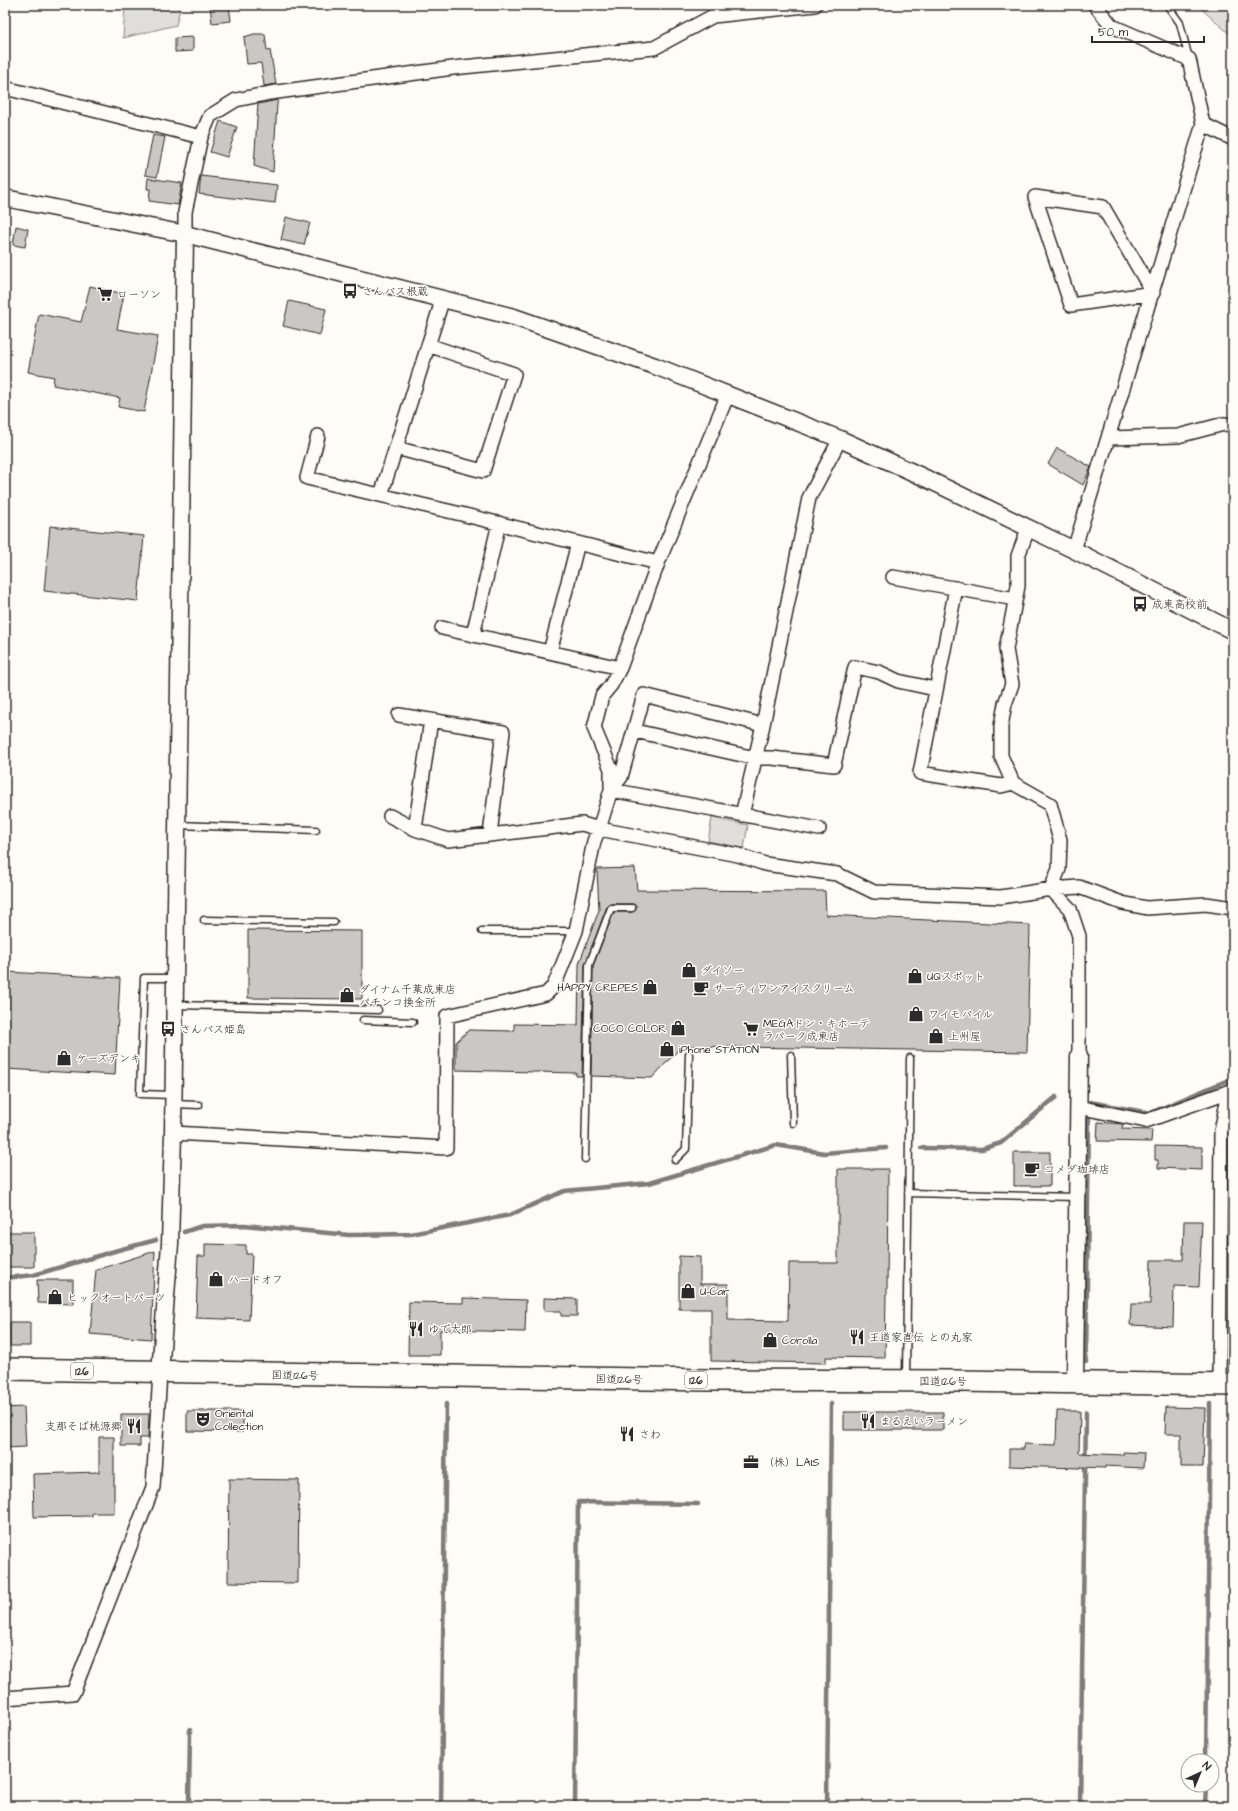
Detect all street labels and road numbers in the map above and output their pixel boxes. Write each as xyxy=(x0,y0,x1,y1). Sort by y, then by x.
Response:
road number: 126 xyxy=(71,1363,93,1379)
street label: 国道126号 xyxy=(271,1368,319,1383)
street label: 国道126号 xyxy=(595,1372,643,1387)
road number: 126 xyxy=(685,1372,707,1388)
street label: 国道126号 xyxy=(919,1374,967,1389)

